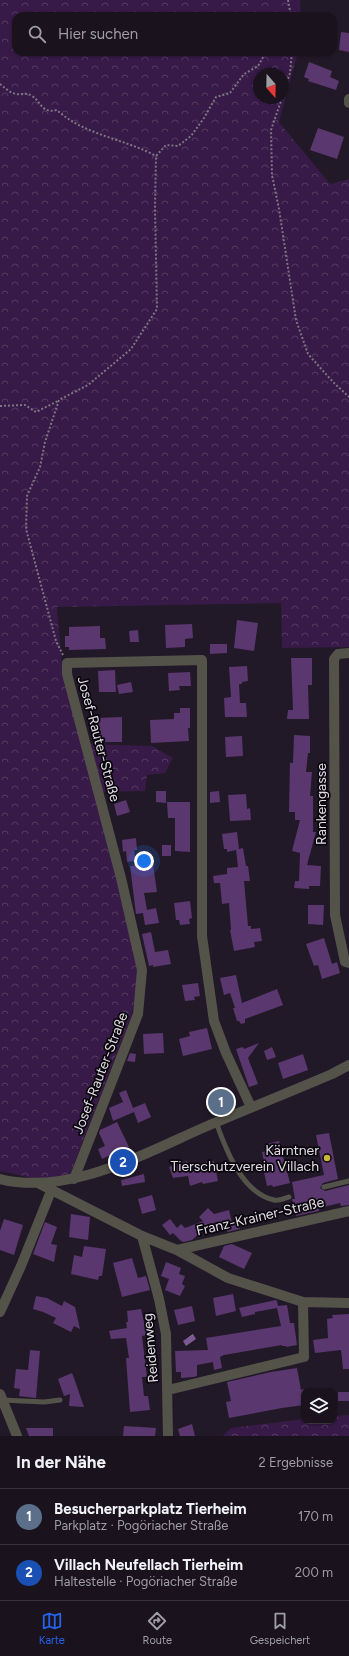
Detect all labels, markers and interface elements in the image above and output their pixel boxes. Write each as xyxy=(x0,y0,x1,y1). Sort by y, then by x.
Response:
search box xyxy=(12,12,337,56)
icon: search xyxy=(26,23,48,45)
text: Hier suchen xyxy=(58,25,138,43)
north arrow xyxy=(253,68,289,104)
street label: Josef-Rauter-Straße xyxy=(74,675,124,804)
street label: Rankengasse xyxy=(313,763,330,845)
your location xyxy=(134,851,154,871)
street label: Josef-Rauter-Straße xyxy=(69,1010,132,1136)
pin: 1 xyxy=(208,1087,234,1117)
place label: Kärntner Tierschutzverein Villach xyxy=(170,1142,319,1175)
pin: 2 xyxy=(110,1147,136,1177)
marker: Kärntner Tierschutzverein Villach xyxy=(322,1153,332,1163)
street label: Franz-Krainer-Straße xyxy=(194,1193,326,1239)
street label: Reidenweg xyxy=(139,1312,162,1384)
map controls xyxy=(301,1388,337,1424)
button: layers xyxy=(301,1388,337,1424)
text: In der Nähe xyxy=(16,1452,106,1472)
text: 2 Ergebnisse xyxy=(259,1455,333,1470)
text: Besucherparkplatz Tierheim xyxy=(54,1500,247,1518)
text: 1 xyxy=(26,1509,32,1524)
text: 170 m xyxy=(298,1509,333,1524)
text: Parkplatz · Pogöriacher Straße xyxy=(54,1518,228,1533)
text: Villach Neufellach Tierheim xyxy=(54,1556,243,1574)
text: 2 xyxy=(25,1565,33,1580)
text: 200 m xyxy=(295,1565,333,1580)
text: Haltestelle · Pogöriacher Straße xyxy=(54,1574,237,1589)
tab: Karte xyxy=(39,1610,65,1647)
tab: Route xyxy=(143,1610,172,1647)
tab: Gespeichert xyxy=(250,1610,310,1647)

